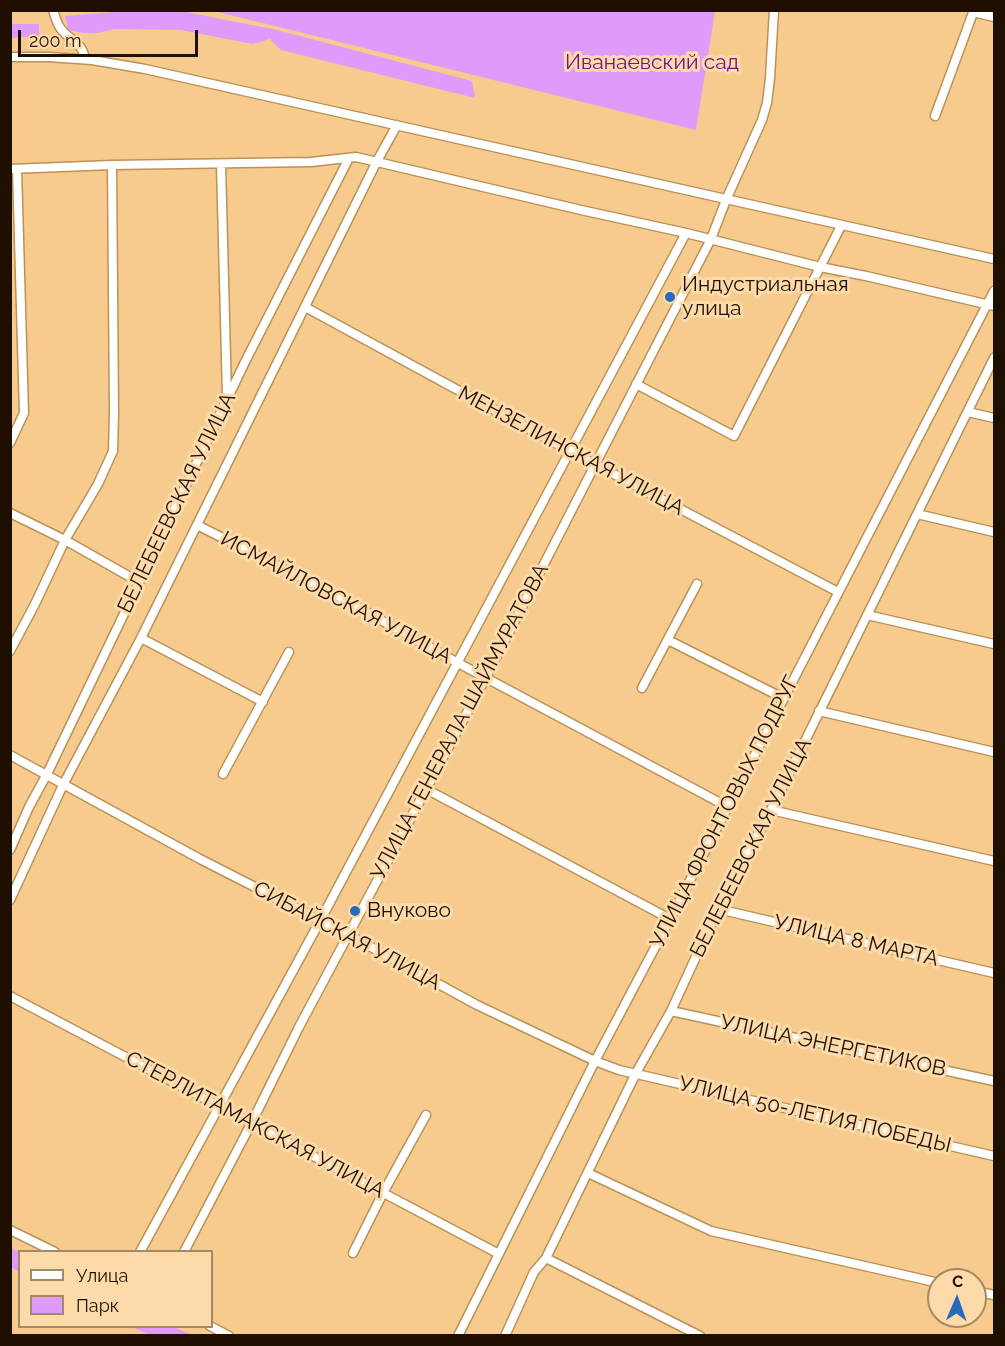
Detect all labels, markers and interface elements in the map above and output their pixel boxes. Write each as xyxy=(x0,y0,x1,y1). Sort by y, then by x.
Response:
scale bar xyxy=(21,18,201,56)
text: 200 m xyxy=(29,30,82,51)
park label: Иванаевский сад xyxy=(565,50,739,76)
place label: Индустриальная улица xyxy=(682,272,849,322)
marker: Индустриальная улица xyxy=(663,290,677,304)
street label: МЕНЗЕЛИНСКАЯ УЛИЦА xyxy=(454,381,688,521)
street label: БЕЛЕБЕЕВСКАЯ УЛИЦА xyxy=(113,389,241,617)
street label: ИСМАЙЛОВСКАЯ УЛИЦА xyxy=(216,526,456,670)
street label: УЛИЦА ГЕНЕРАЛА ШАЙМУРАТОВА xyxy=(366,560,554,884)
street label: УЛИЦА ФРОНТОВЫХ ПОДРУГ xyxy=(645,672,805,952)
street label: БЕЛЕБЕЕВСКАЯ УЛИЦА xyxy=(685,734,817,962)
street label: СИБАЙСКАЯ УЛИЦА xyxy=(249,876,445,996)
place label: Внуково xyxy=(367,898,451,924)
marker: Внуково xyxy=(348,904,362,918)
street label: УЛИЦА 8 МАРТА xyxy=(771,910,941,972)
street label: УЛИЦА ЭНЕРГЕТИКОВ xyxy=(718,1010,948,1082)
street label: СТЕРЛИТАМАКСКАЯ УЛИЦА xyxy=(121,1046,389,1204)
street label: УЛИЦА 50-ЛЕТИЯ ПОБЕДЫ xyxy=(676,1071,954,1159)
legend xyxy=(18,1250,213,1328)
text: Улица xyxy=(76,1265,128,1286)
north arrow xyxy=(927,1268,987,1328)
text: С xyxy=(952,1272,963,1291)
text: Парк xyxy=(76,1295,119,1316)

